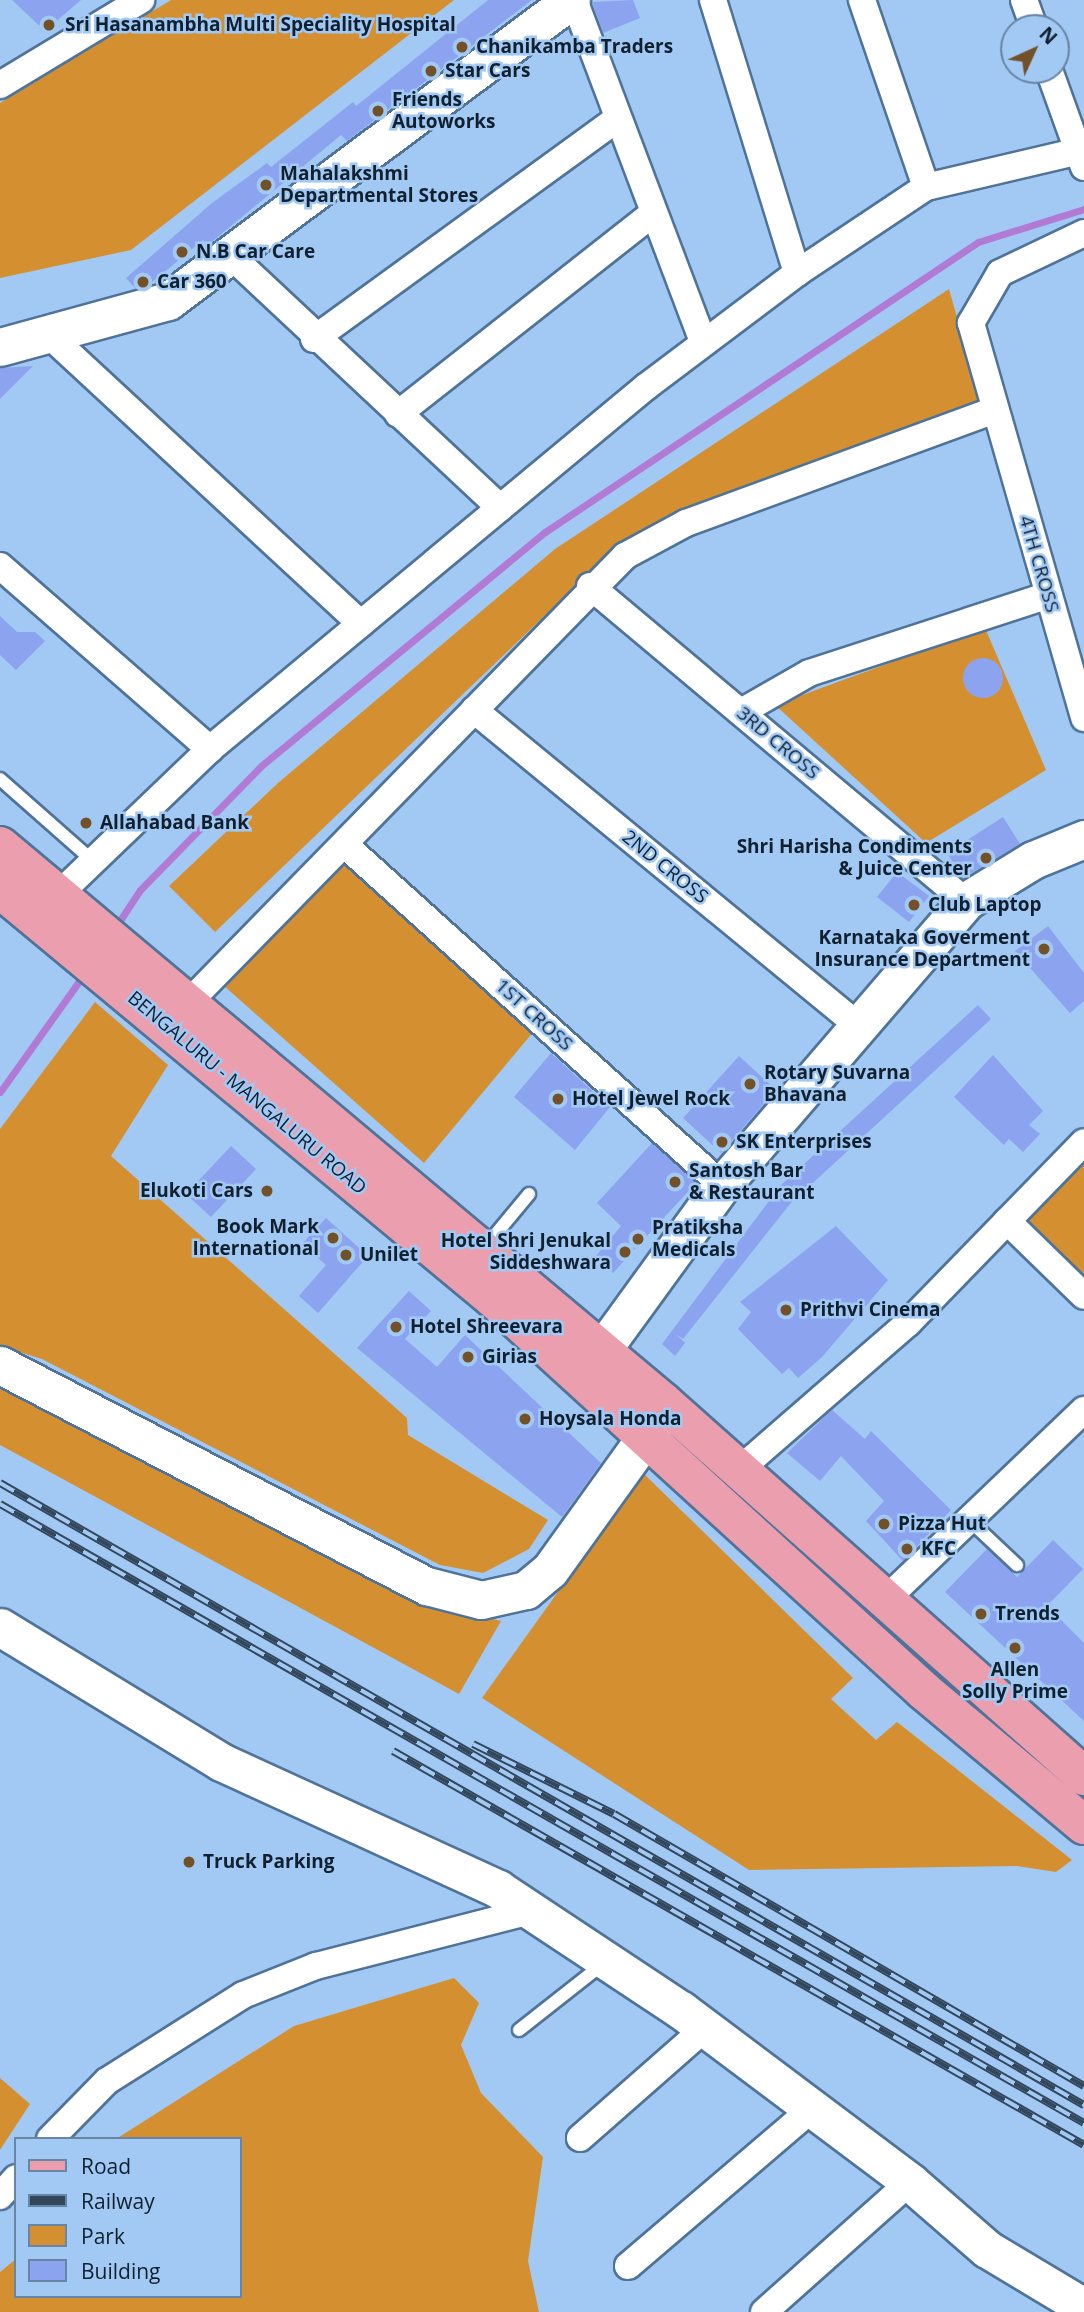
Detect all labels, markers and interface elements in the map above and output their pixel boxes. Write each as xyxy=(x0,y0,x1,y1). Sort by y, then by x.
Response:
place label: Sri Hasanambha Multi Speciality Hospital xyxy=(65,14,456,36)
north arrow xyxy=(1000,14,1070,84)
marker: Sri Hasanambha Multi Speciality Hospital xyxy=(39,15,59,35)
text: N xyxy=(1034,21,1063,50)
place label: Chanikamba Traders xyxy=(476,36,673,58)
marker: Chanikamba Traders xyxy=(454,39,470,55)
place label: Star Cars xyxy=(445,60,530,82)
marker: Star Cars xyxy=(423,63,439,79)
place label: Friends Autoworks xyxy=(392,89,495,133)
marker: Friends Autoworks xyxy=(370,103,386,119)
place label: Mahalakshmi Departmental Stores xyxy=(280,163,478,207)
marker: Mahalakshmi Departmental Stores xyxy=(258,177,274,193)
place label: N.B Car Care xyxy=(196,241,315,263)
marker: N.B Car Care xyxy=(174,244,190,260)
place label: Car 360 xyxy=(157,271,227,293)
marker: Car 360 xyxy=(135,274,151,290)
street label: 4TH CROSS xyxy=(1014,513,1064,615)
street label: 3RD CROSS xyxy=(732,702,824,784)
place label: Allahabad Bank xyxy=(100,812,249,834)
marker: Allahabad Bank xyxy=(78,815,94,831)
street label: 2ND CROSS xyxy=(618,826,712,908)
place label: Shri Harisha Condiments & Juice Center xyxy=(737,836,972,880)
marker: Shri Harisha Condiments & Juice Center xyxy=(978,850,994,866)
place label: Club Laptop xyxy=(928,894,1042,916)
marker: Club Laptop xyxy=(906,897,922,913)
place label: Karnataka Goverment Insurance Department xyxy=(814,927,1030,971)
marker: Karnataka Goverment Insurance Department xyxy=(1036,941,1052,957)
street label: 1ST CROSS xyxy=(491,974,577,1056)
street label: BENGALURU - MANGALURU ROAD xyxy=(123,987,371,1199)
place label: Rotary Suvarna Bhavana xyxy=(764,1062,910,1106)
marker: Rotary Suvarna Bhavana xyxy=(742,1076,758,1092)
place label: Hotel Jewel Rock xyxy=(572,1088,730,1110)
marker: Hotel Jewel Rock xyxy=(550,1091,566,1107)
place label: SK Enterprises xyxy=(736,1131,872,1153)
marker: SK Enterprises xyxy=(714,1134,730,1150)
place label: Santosh Bar & Restaurant xyxy=(689,1160,814,1204)
marker: Santosh Bar & Restaurant xyxy=(667,1174,683,1190)
place label: Elukoti Cars xyxy=(140,1180,253,1202)
marker: Elukoti Cars xyxy=(259,1183,275,1199)
place label: Book Mark International xyxy=(193,1216,319,1260)
place label: Pratiksha Medicals xyxy=(652,1217,743,1261)
marker: Book Mark International xyxy=(325,1230,341,1246)
place label: Hotel Shri Jenukal Siddeshwara xyxy=(441,1230,611,1274)
marker: Pratiksha Medicals xyxy=(630,1231,646,1247)
place label: Unilet xyxy=(360,1244,418,1266)
marker: Hotel Shri Jenukal Siddeshwara xyxy=(617,1244,633,1260)
marker: Unilet xyxy=(338,1247,354,1263)
place label: Prithvi Cinema xyxy=(800,1299,940,1321)
marker: Prithvi Cinema xyxy=(778,1302,794,1318)
place label: Hotel Shreevara xyxy=(410,1316,563,1338)
marker: Hotel Shreevara xyxy=(388,1319,404,1335)
place label: Girias xyxy=(482,1346,537,1368)
marker: Girias xyxy=(460,1349,476,1365)
place label: Hoysala Honda xyxy=(539,1408,682,1430)
marker: Hoysala Honda xyxy=(517,1411,533,1427)
place label: Pizza Hut xyxy=(898,1513,986,1535)
marker: Pizza Hut xyxy=(876,1516,892,1532)
place label: KFC xyxy=(921,1538,956,1560)
marker: KFC xyxy=(899,1541,915,1557)
place label: Trends xyxy=(995,1603,1060,1625)
marker: Trends xyxy=(973,1606,989,1622)
marker: Allen Solly Prime xyxy=(1007,1640,1023,1656)
place label: Allen Solly Prime xyxy=(962,1659,1068,1703)
place label: Truck Parking xyxy=(203,1851,334,1873)
marker: Truck Parking xyxy=(181,1854,197,1870)
legend xyxy=(14,2137,242,2298)
text: Road xyxy=(81,2152,131,2180)
text: Railway xyxy=(81,2187,155,2215)
text: Park xyxy=(81,2222,125,2250)
text: Building xyxy=(81,2257,160,2285)

